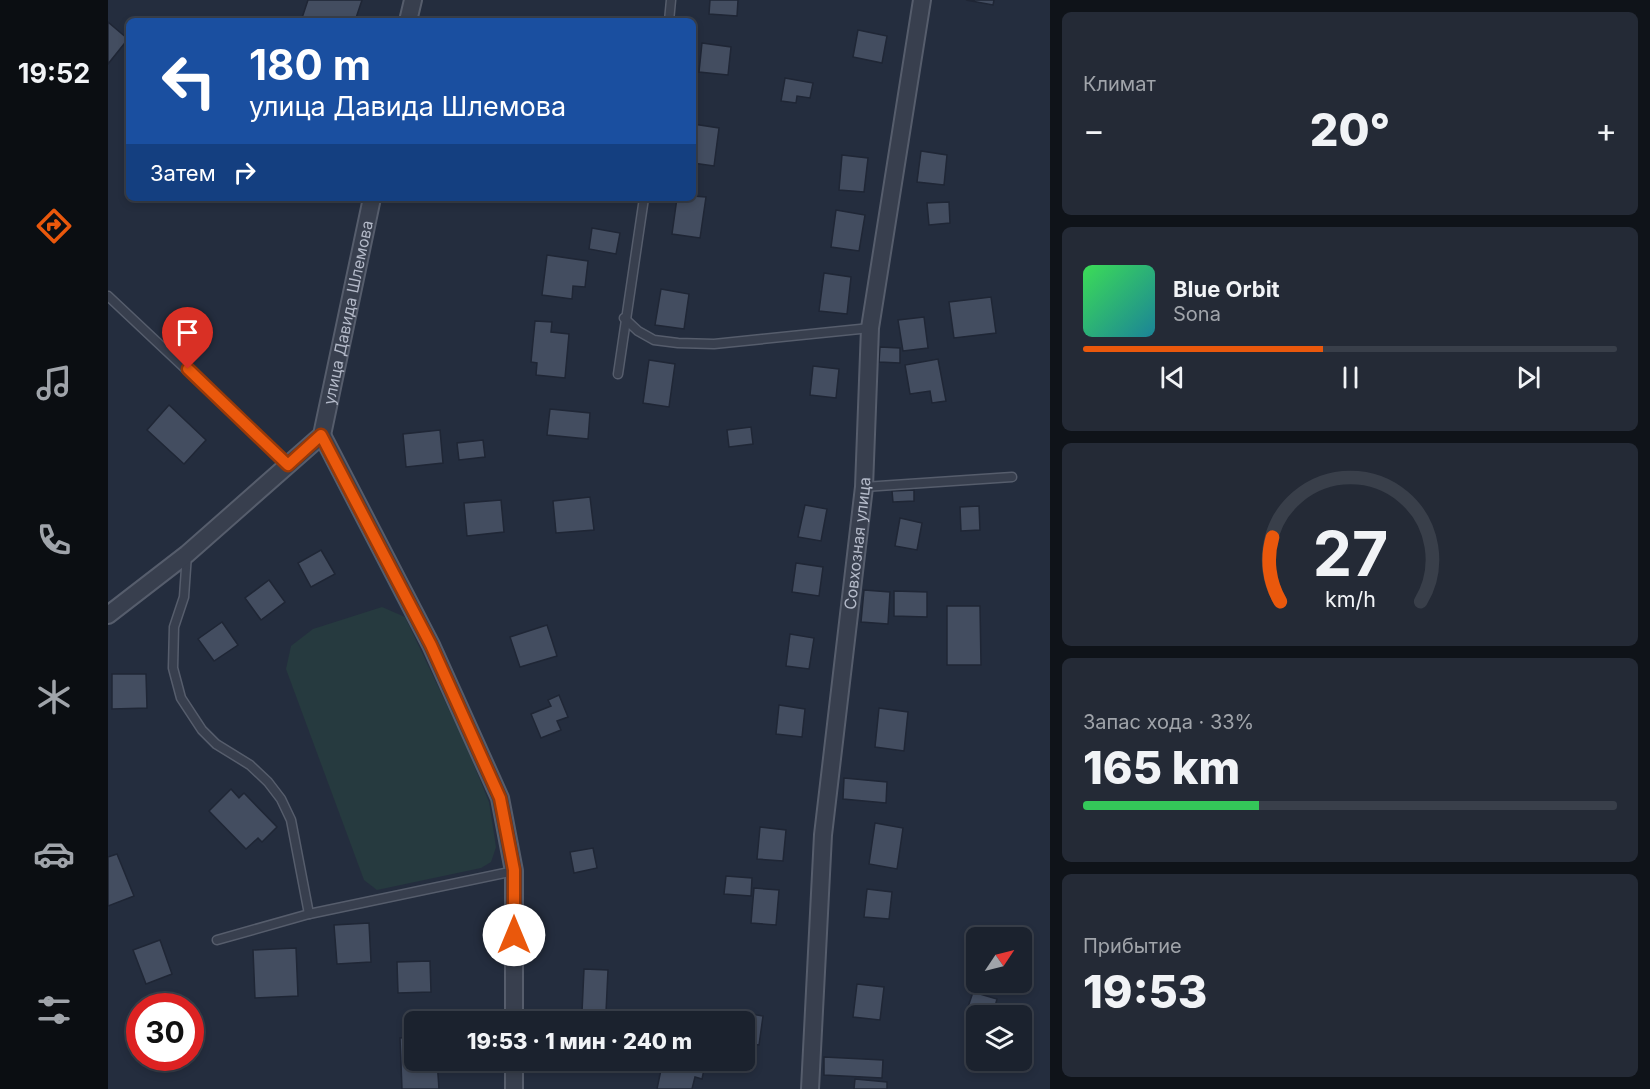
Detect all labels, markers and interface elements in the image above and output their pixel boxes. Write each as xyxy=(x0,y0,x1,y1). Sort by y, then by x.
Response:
text: 180 m xyxy=(249,39,371,90)
icon: left xyxy=(150,42,228,120)
text: 19:52 xyxy=(18,57,90,90)
text: Климат xyxy=(1083,72,1156,96)
text: улица Давида Шлемова xyxy=(249,90,566,123)
text: 20° xyxy=(1310,102,1390,157)
text: − xyxy=(1083,110,1105,150)
text: + xyxy=(1595,110,1617,150)
icon: right xyxy=(228,156,261,189)
text: Затем xyxy=(150,160,216,186)
icon: directions xyxy=(33,205,75,247)
street label: улица Давида Шлемова xyxy=(319,218,377,406)
text: Blue Orbit xyxy=(1173,276,1280,302)
text: Sona xyxy=(1173,302,1221,326)
pin xyxy=(162,307,213,369)
icon: arrive xyxy=(171,316,204,349)
icon: previous xyxy=(1156,361,1189,394)
icon: pause xyxy=(1334,361,1367,394)
icon: next xyxy=(1512,361,1545,394)
icon: music xyxy=(33,362,75,404)
street label: Совхозная улица xyxy=(840,477,874,611)
text: 27 xyxy=(1312,516,1388,591)
icon: phone xyxy=(33,519,75,561)
text: km/h xyxy=(1325,586,1375,612)
icon: climate xyxy=(33,676,75,718)
text: Запас хода · 33% xyxy=(1083,710,1254,734)
text: 165 km xyxy=(1083,740,1240,795)
icon: car xyxy=(33,833,75,875)
position arrow xyxy=(482,903,546,967)
north arrow xyxy=(966,927,1032,993)
map controls xyxy=(966,927,1032,1071)
text: Прибытие xyxy=(1083,934,1182,958)
text: 19:53 xyxy=(1083,964,1207,1019)
icon: filters xyxy=(33,989,75,1031)
speed limit sign: 30 xyxy=(126,993,204,1071)
button: layers xyxy=(966,1005,1032,1071)
text: 19:53 · 1 мин · 240 m xyxy=(467,1028,692,1054)

